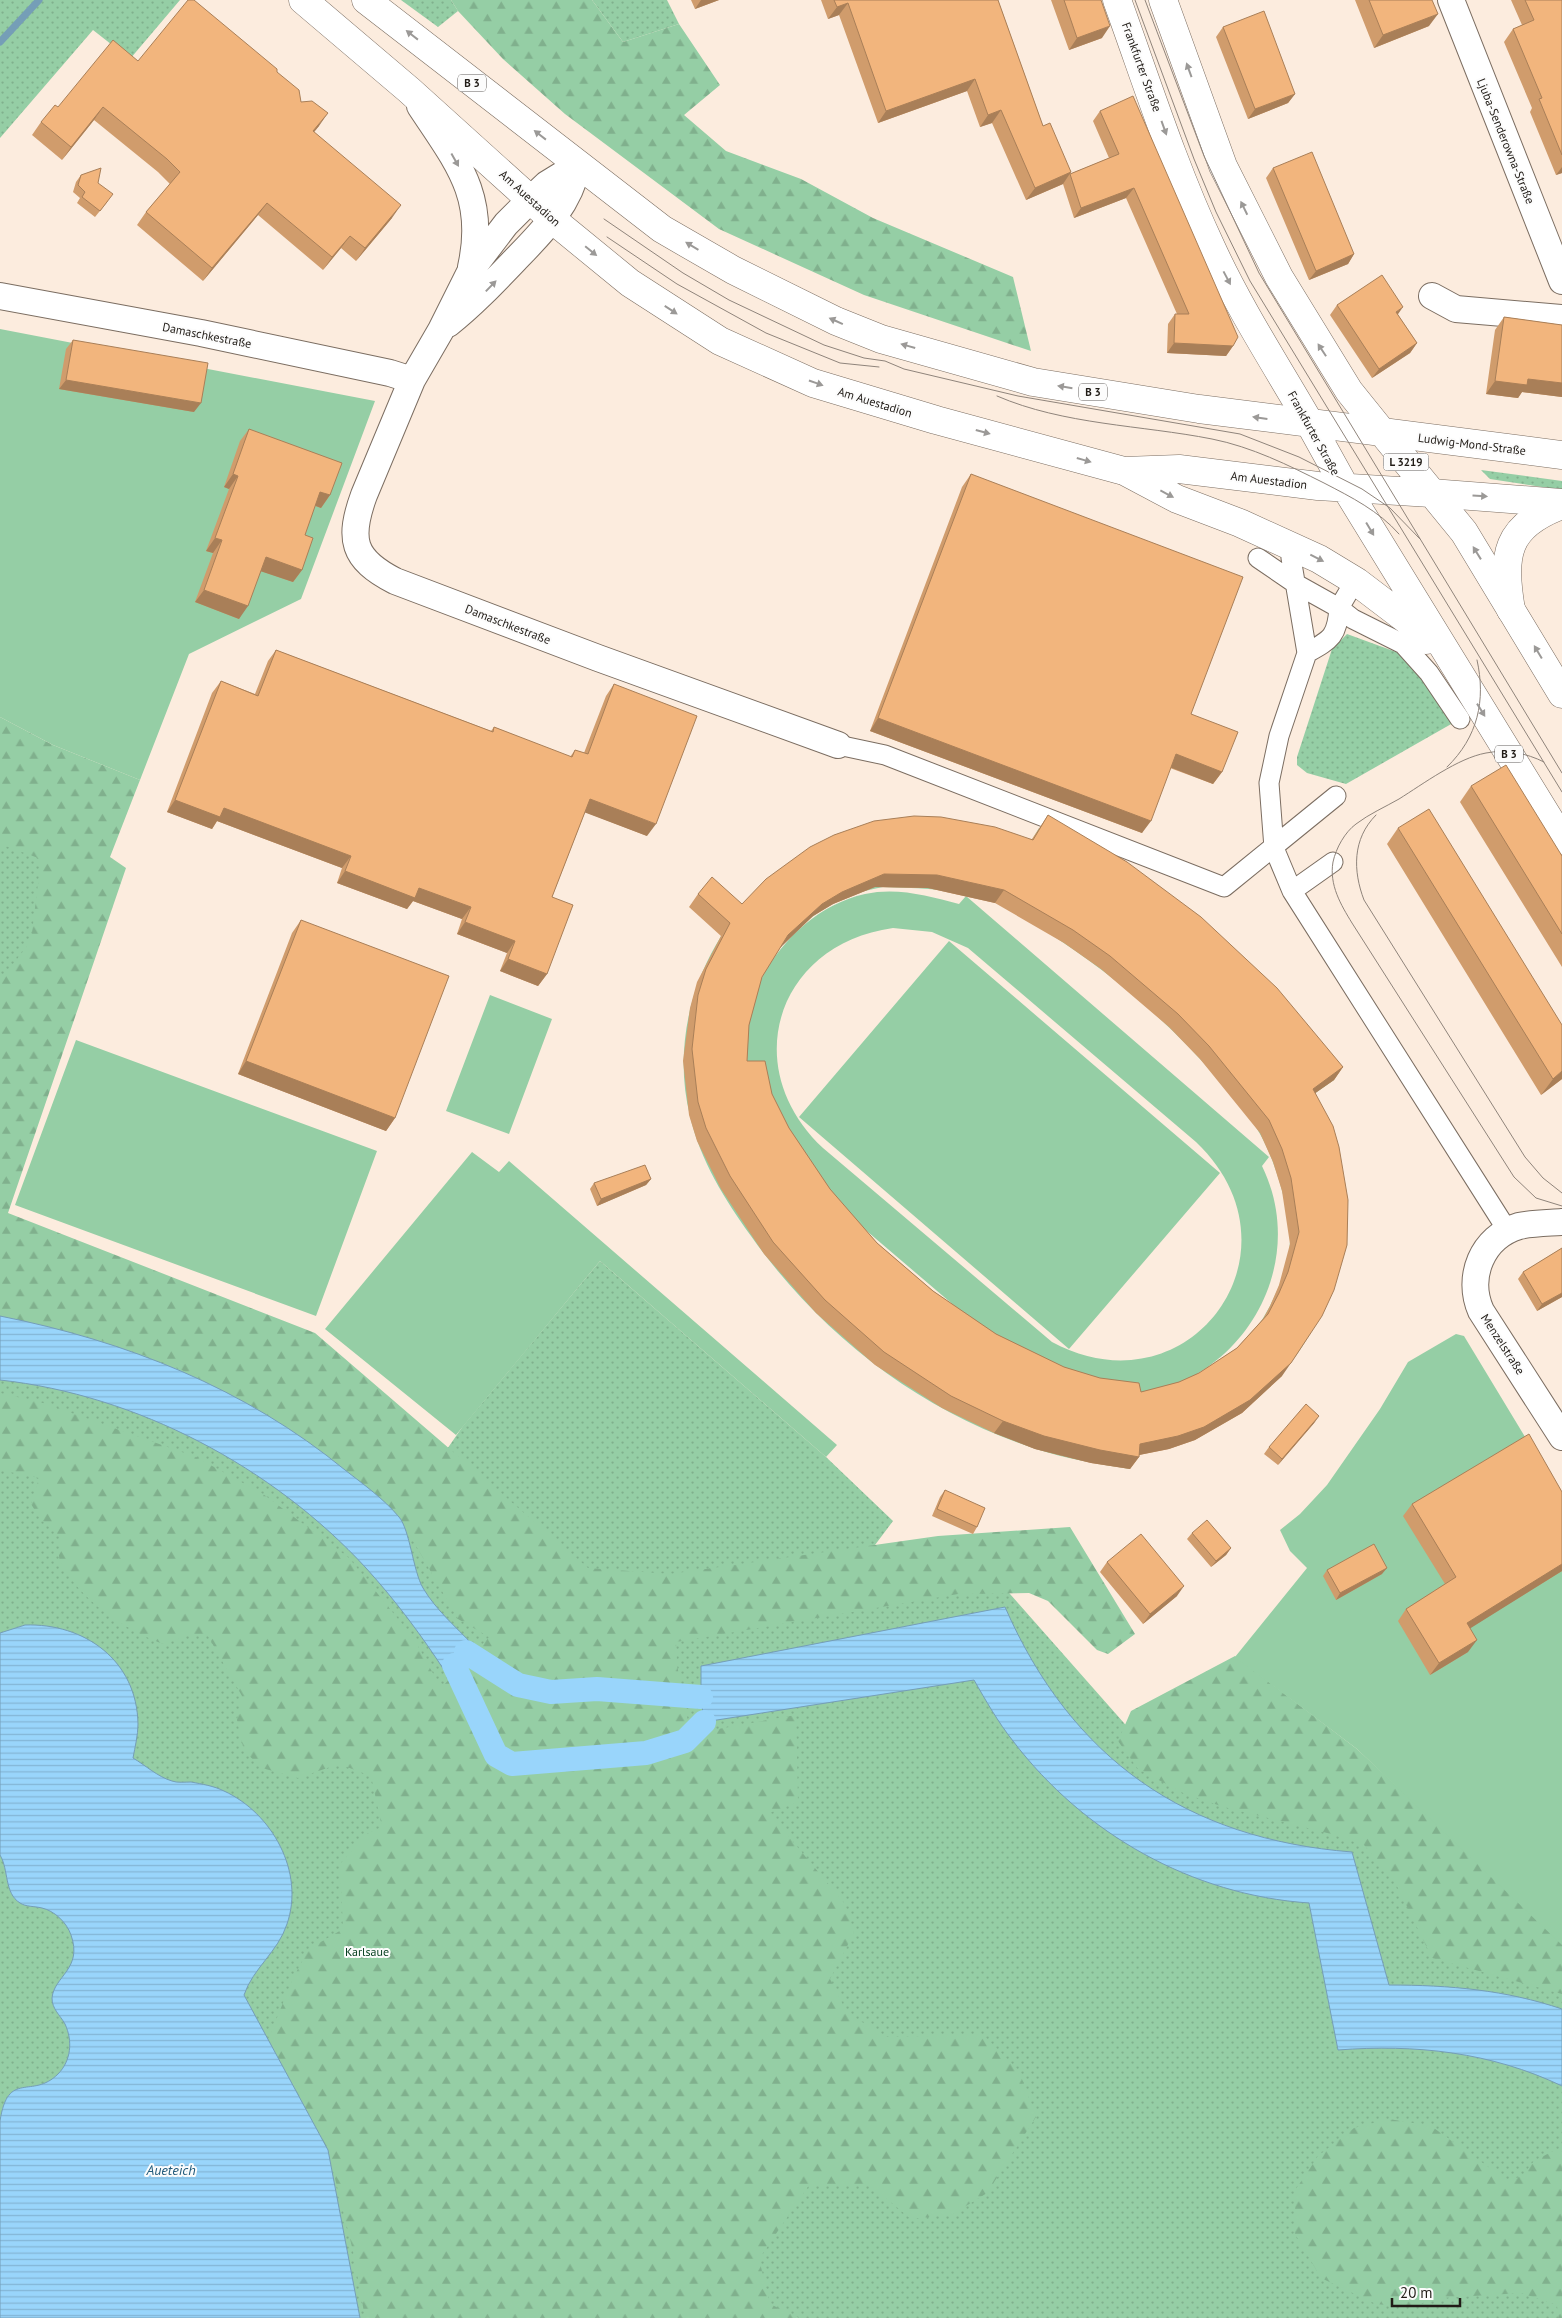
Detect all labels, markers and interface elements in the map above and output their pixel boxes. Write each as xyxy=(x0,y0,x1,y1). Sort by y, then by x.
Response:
street label: Frankfurter Straße xyxy=(1119,20,1165,114)
one-way arrow xyxy=(406,30,419,41)
one-way arrow xyxy=(1185,63,1192,78)
road number: B 3 xyxy=(458,75,486,92)
street label: Ljuba-Senderowna-Straße xyxy=(1474,76,1538,206)
one-way arrow xyxy=(1160,121,1168,136)
one-way arrow xyxy=(534,130,547,141)
one-way arrow xyxy=(451,153,459,167)
street label: Am Auestadion xyxy=(496,167,564,229)
one-way arrow xyxy=(1240,200,1249,215)
one-way arrow xyxy=(685,242,698,251)
one-way arrow xyxy=(585,245,597,256)
one-way arrow xyxy=(1223,270,1231,285)
one-way arrow xyxy=(485,280,497,292)
one-way arrow xyxy=(665,305,678,314)
one-way arrow xyxy=(829,316,843,324)
street label: Damaschkestraße xyxy=(161,319,253,351)
one-way arrow xyxy=(900,342,915,350)
one-way arrow xyxy=(1318,343,1327,357)
one-way arrow xyxy=(808,380,823,387)
one-way arrow xyxy=(1057,383,1073,391)
street label: Am Auestadion xyxy=(836,384,914,420)
road number: B 3 xyxy=(1079,384,1107,401)
street label: Frankfurter Straße xyxy=(1285,388,1343,478)
one-way arrow xyxy=(1252,414,1268,422)
one-way arrow xyxy=(976,429,991,437)
street label: Ludwig-Mond-Straße xyxy=(1417,430,1527,458)
road number: L 3219 xyxy=(1384,454,1428,471)
one-way arrow xyxy=(1076,456,1091,464)
street label: Am Auestadion xyxy=(1230,468,1308,492)
one-way arrow xyxy=(1160,490,1175,498)
one-way arrow xyxy=(1472,492,1488,500)
one-way arrow xyxy=(1366,523,1375,536)
one-way arrow xyxy=(1472,547,1481,560)
one-way arrow xyxy=(1309,554,1324,562)
street label: Damaschkestraße xyxy=(463,601,553,647)
one-way arrow xyxy=(1533,646,1542,659)
one-way arrow xyxy=(1477,704,1486,717)
road number: B 3 xyxy=(1495,746,1523,762)
street label: Menzelstraße xyxy=(1478,1311,1528,1377)
park label: Karlsaue xyxy=(345,1944,389,1959)
water label: Aueteich xyxy=(145,2161,196,2179)
scale bar xyxy=(1392,2276,1460,2308)
text: 20 m xyxy=(1400,2283,1433,2302)

